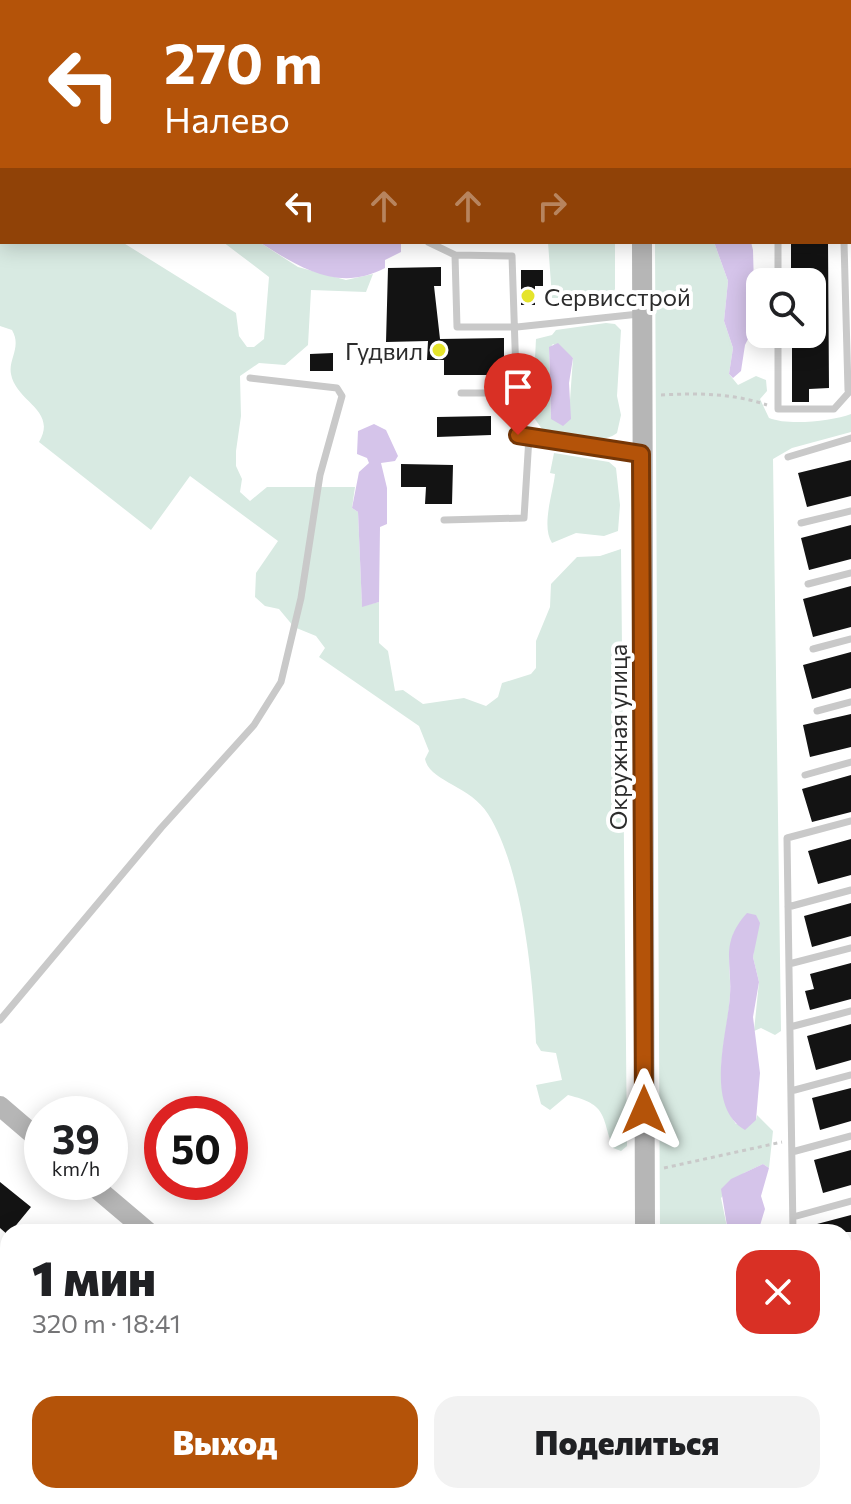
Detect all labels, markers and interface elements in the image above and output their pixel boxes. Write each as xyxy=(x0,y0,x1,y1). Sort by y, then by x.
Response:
text: 270 m xyxy=(164,27,323,96)
icon: left xyxy=(32,32,136,136)
text: Налево xyxy=(164,96,290,140)
icon: left xyxy=(278,184,322,228)
icon: ahead xyxy=(362,184,406,228)
icon: ahead xyxy=(446,184,490,228)
icon: right xyxy=(530,184,574,228)
map controls xyxy=(746,268,826,348)
button: search xyxy=(746,268,826,348)
place label: Сервисстрой xyxy=(544,282,691,311)
marker: Сервисстрой xyxy=(519,287,537,305)
place label: Гудвил xyxy=(345,336,423,365)
marker: Гудвил xyxy=(430,341,448,359)
pin xyxy=(484,353,552,435)
icon: arrive xyxy=(496,365,540,409)
street label: Окружная улица xyxy=(603,644,632,830)
position arrow xyxy=(602,1068,686,1152)
speed limit sign: 50 xyxy=(144,1096,248,1200)
text: 39 xyxy=(52,1113,100,1162)
text: km/h xyxy=(52,1156,100,1180)
text: 1 мин xyxy=(32,1247,156,1306)
button: close xyxy=(736,1250,820,1334)
text: 320 m · 18:41 xyxy=(32,1307,181,1338)
button: Выход xyxy=(32,1396,418,1488)
button: Поделиться xyxy=(434,1396,820,1488)

